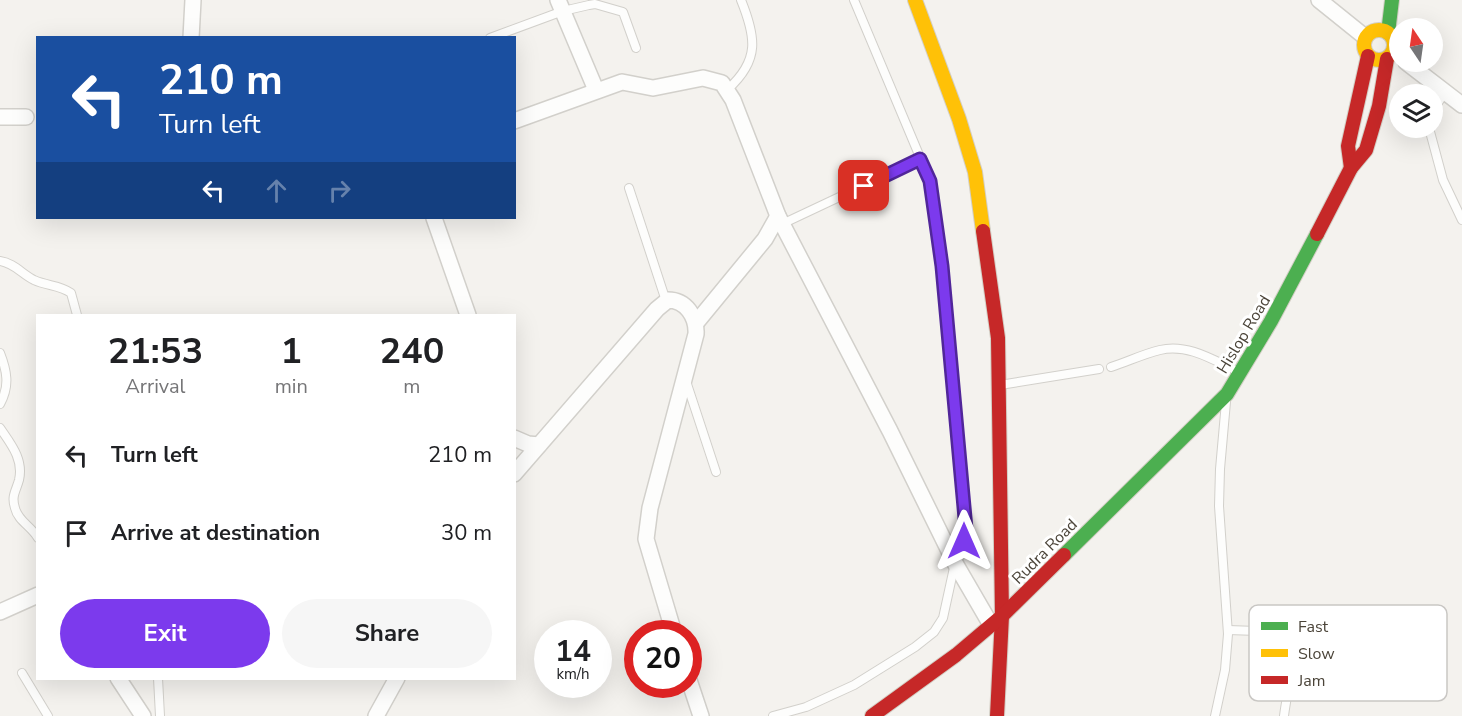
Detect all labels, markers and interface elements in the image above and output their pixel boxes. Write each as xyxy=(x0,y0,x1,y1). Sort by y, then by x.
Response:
north arrow xyxy=(1389,18,1443,72)
map controls xyxy=(1389,18,1443,138)
text: 210 m xyxy=(159,52,283,109)
icon: left xyxy=(60,60,138,138)
button: layers xyxy=(1389,84,1443,138)
text: Turn left xyxy=(159,106,260,143)
pin xyxy=(838,160,889,211)
icon: arrive xyxy=(847,169,880,202)
icon: left xyxy=(197,174,230,207)
icon: ahead xyxy=(260,174,293,207)
icon: right xyxy=(323,174,356,207)
street label: Hislop Road xyxy=(1212,291,1276,378)
text: 21:53 xyxy=(108,327,203,376)
text: 1 xyxy=(280,327,302,376)
text: 240 xyxy=(379,327,444,376)
text: Arrival xyxy=(125,373,185,400)
text: min xyxy=(275,373,308,400)
text: m xyxy=(403,373,420,400)
icon: left xyxy=(60,439,93,472)
text: Turn left xyxy=(111,440,198,470)
text: 210 m xyxy=(428,440,492,470)
position arrow xyxy=(932,509,996,573)
street label: Rudra Road xyxy=(1007,514,1082,589)
icon: arrive xyxy=(60,517,93,550)
text: Arrive at destination xyxy=(111,518,320,548)
text: 30 m xyxy=(441,518,492,548)
button: Exit xyxy=(60,599,270,668)
button: Share xyxy=(282,599,492,668)
legend xyxy=(1249,605,1447,701)
text: Fast xyxy=(1298,616,1329,638)
speed limit sign: 20 xyxy=(624,620,702,698)
text: 14 xyxy=(555,631,591,672)
text: Slow xyxy=(1298,643,1335,665)
text: km/h xyxy=(556,664,590,684)
text: Jam xyxy=(1297,670,1325,692)

